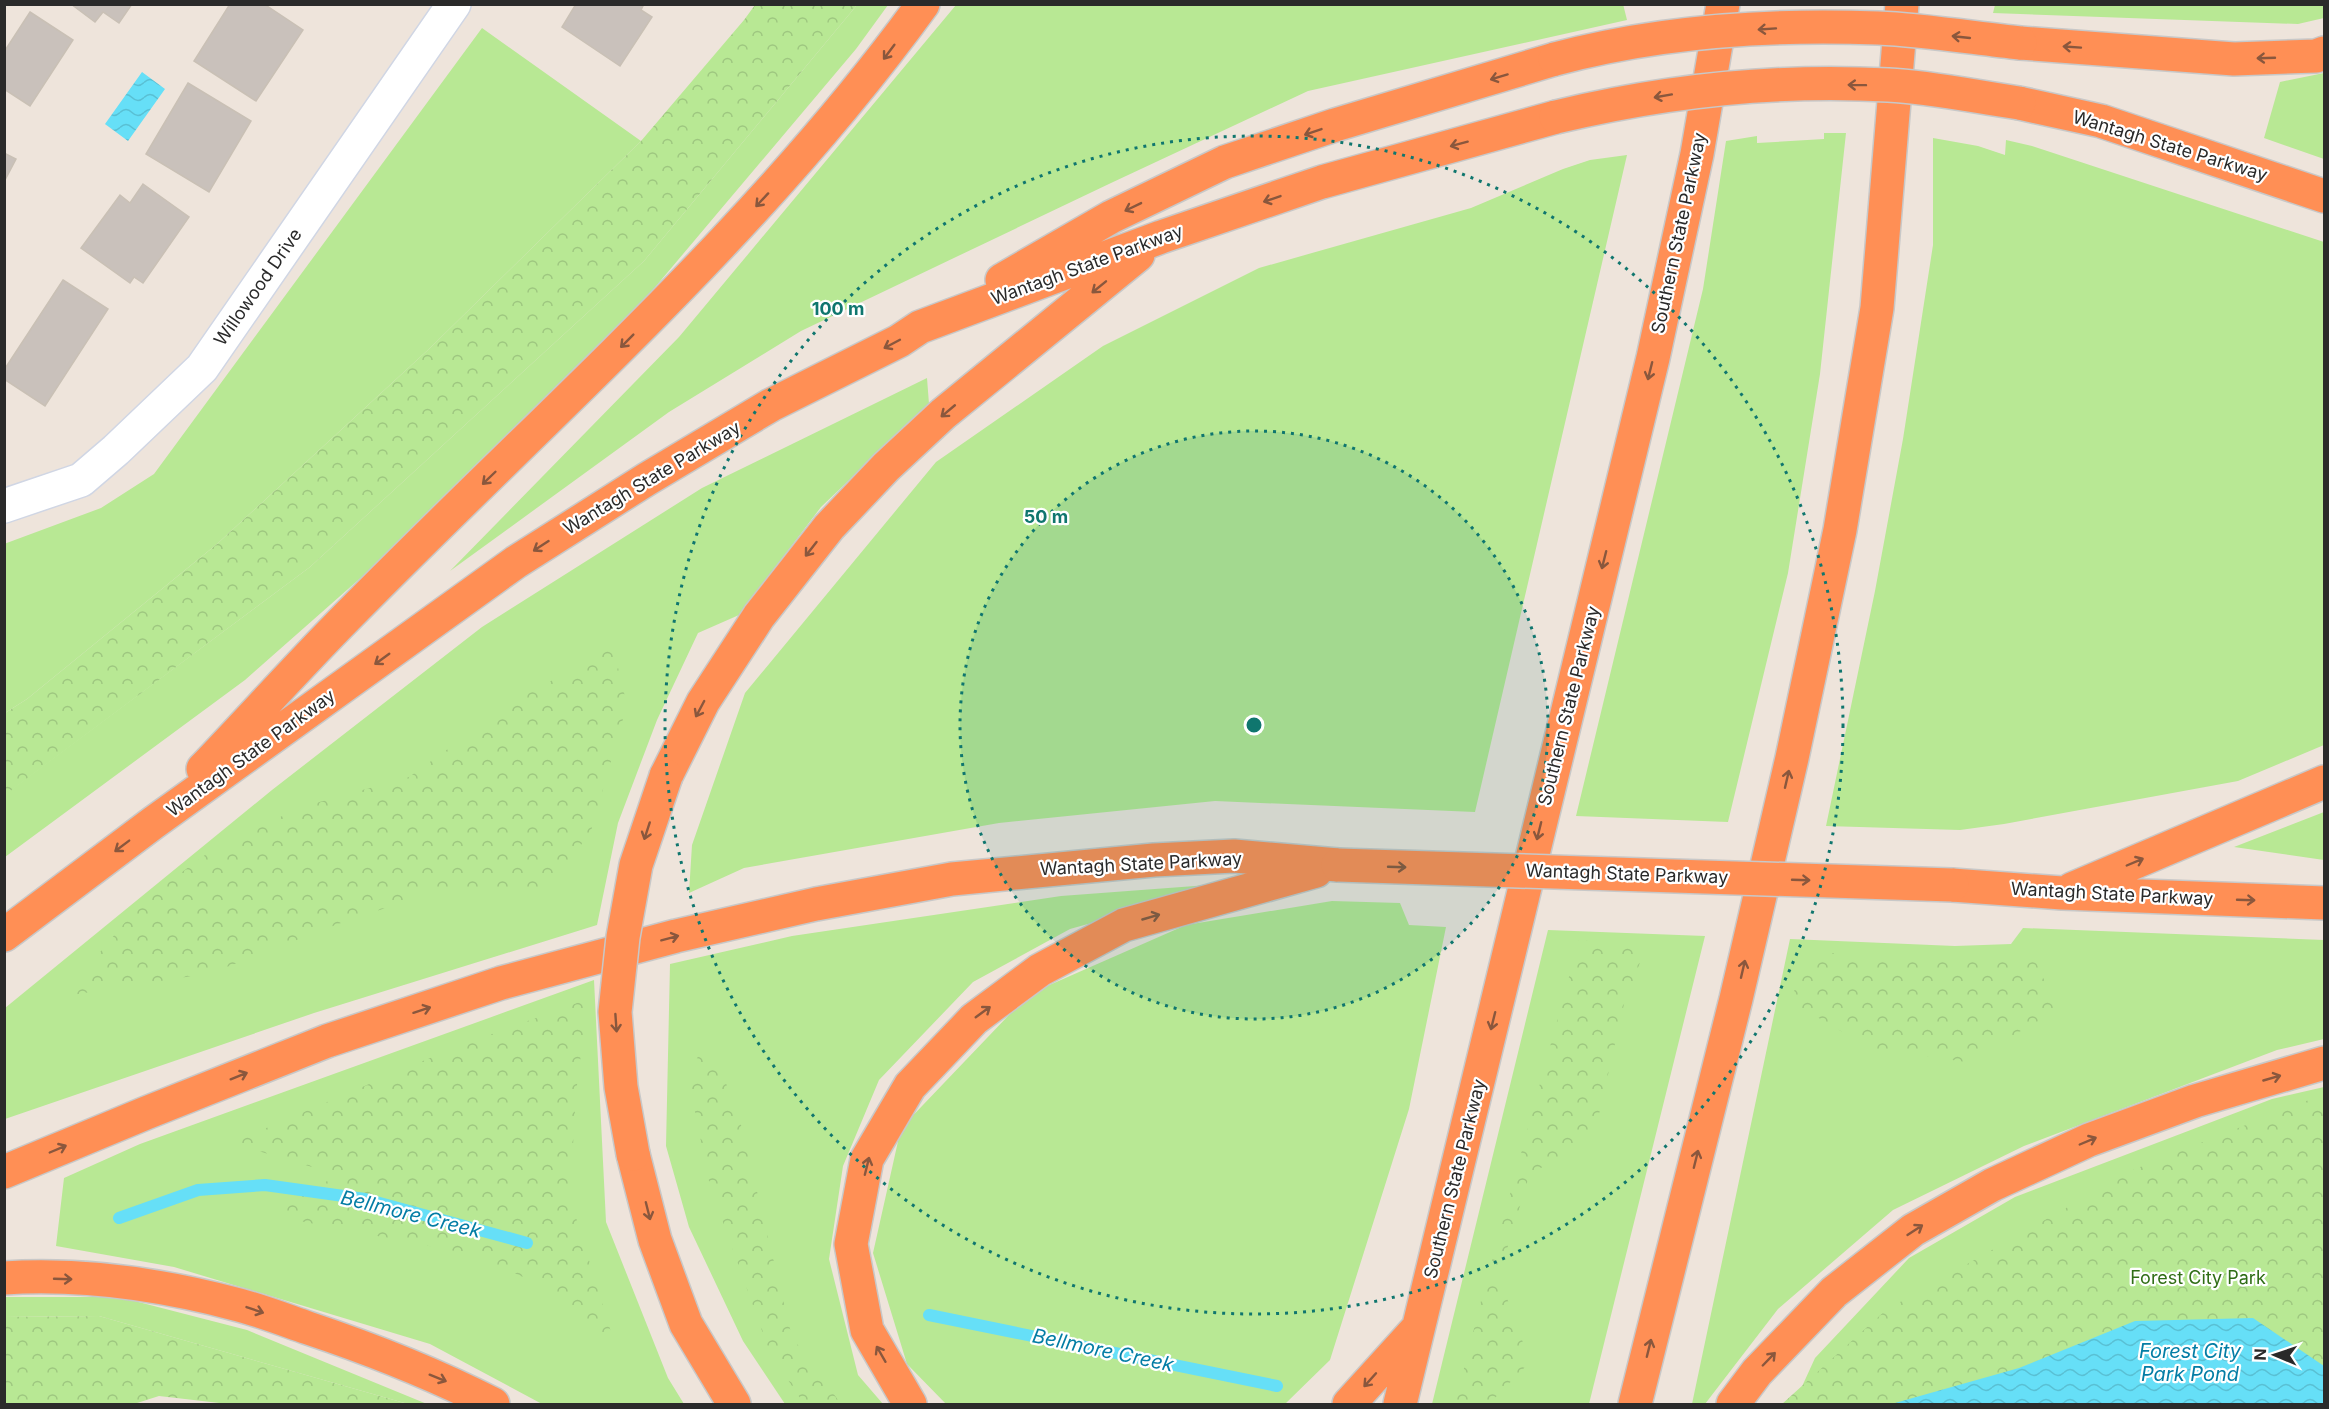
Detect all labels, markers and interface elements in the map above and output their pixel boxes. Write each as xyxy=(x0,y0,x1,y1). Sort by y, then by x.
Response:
one-way arrow xyxy=(1758,23,1777,34)
one-way arrow xyxy=(1952,31,1972,42)
one-way arrow xyxy=(2062,41,2082,52)
one-way arrow xyxy=(882,43,895,59)
one-way arrow xyxy=(2257,52,2277,63)
one-way arrow xyxy=(1490,72,1509,83)
one-way arrow xyxy=(1848,79,1868,90)
one-way arrow xyxy=(1654,91,1673,102)
street label: Wantagh State Parkway xyxy=(2070,106,2270,185)
one-way arrow xyxy=(1304,128,1323,139)
street label: Southern State Parkway xyxy=(1647,130,1710,335)
one-way arrow xyxy=(1450,139,1469,150)
one-way arrow xyxy=(755,192,769,207)
one-way arrow xyxy=(1263,194,1282,205)
one-way arrow xyxy=(1124,201,1142,213)
street label: Wantagh State Parkway xyxy=(988,220,1186,309)
street label: Willowood Drive xyxy=(209,224,306,349)
one-way arrow xyxy=(1091,281,1107,294)
text: 100 m xyxy=(812,298,864,319)
one-way arrow xyxy=(620,333,635,348)
one-way arrow xyxy=(884,338,901,350)
one-way arrow xyxy=(1643,361,1655,380)
one-way arrow xyxy=(940,404,956,417)
street label: Wantagh State Parkway xyxy=(560,416,744,539)
one-way arrow xyxy=(481,471,496,485)
text: 50 m xyxy=(1024,506,1068,527)
one-way arrow xyxy=(534,540,550,552)
one-way arrow xyxy=(805,541,818,557)
one-way arrow xyxy=(1598,550,1610,569)
street label: Southern State Parkway xyxy=(1534,604,1603,808)
one-way arrow xyxy=(375,653,391,665)
street label: Wantagh State Parkway xyxy=(163,685,339,821)
one-way arrow xyxy=(693,700,705,718)
centre of rings xyxy=(1244,715,1264,735)
one-way arrow xyxy=(1781,770,1793,789)
one-way arrow xyxy=(641,821,652,840)
one-way arrow xyxy=(1532,822,1544,841)
one-way arrow xyxy=(114,840,130,853)
street label: Wantagh State Parkway xyxy=(1039,848,1243,879)
one-way arrow xyxy=(2125,856,2144,867)
street label: Wantagh State Parkway xyxy=(1525,859,1729,888)
one-way arrow xyxy=(1386,861,1406,872)
one-way arrow xyxy=(1791,874,1811,885)
street label: Wantagh State Parkway xyxy=(2010,878,2214,909)
one-way arrow xyxy=(2236,895,2256,906)
one-way arrow xyxy=(1141,911,1160,922)
one-way arrow xyxy=(660,931,679,943)
one-way arrow xyxy=(1737,960,1749,979)
one-way arrow xyxy=(412,1003,431,1014)
one-way arrow xyxy=(974,1006,990,1018)
one-way arrow xyxy=(1487,1011,1499,1030)
one-way arrow xyxy=(611,1012,622,1032)
one-way arrow xyxy=(229,1070,248,1081)
one-way arrow xyxy=(2262,1072,2281,1083)
street label: Southern State Parkway xyxy=(1420,1077,1489,1281)
one-way arrow xyxy=(2078,1135,2097,1146)
one-way arrow xyxy=(49,1143,67,1154)
one-way arrow xyxy=(1690,1149,1702,1168)
one-way arrow xyxy=(861,1157,873,1176)
water label: Bellmore Creek xyxy=(338,1185,485,1243)
one-way arrow xyxy=(642,1201,654,1220)
one-way arrow xyxy=(1906,1224,1923,1236)
park label: Forest City Park xyxy=(2130,1267,2266,1288)
one-way arrow xyxy=(52,1273,72,1285)
one-way arrow xyxy=(245,1305,264,1316)
water label: Bellmore Creek xyxy=(1030,1323,1177,1377)
north arrow xyxy=(2245,1325,2305,1385)
one-way arrow xyxy=(1643,1339,1655,1358)
water label: Forest City Park Pond xyxy=(2139,1339,2242,1386)
one-way arrow xyxy=(874,1346,886,1363)
text: N xyxy=(2250,1348,2270,1361)
one-way arrow xyxy=(1762,1351,1776,1366)
one-way arrow xyxy=(428,1373,446,1384)
one-way arrow xyxy=(1363,1373,1377,1388)

